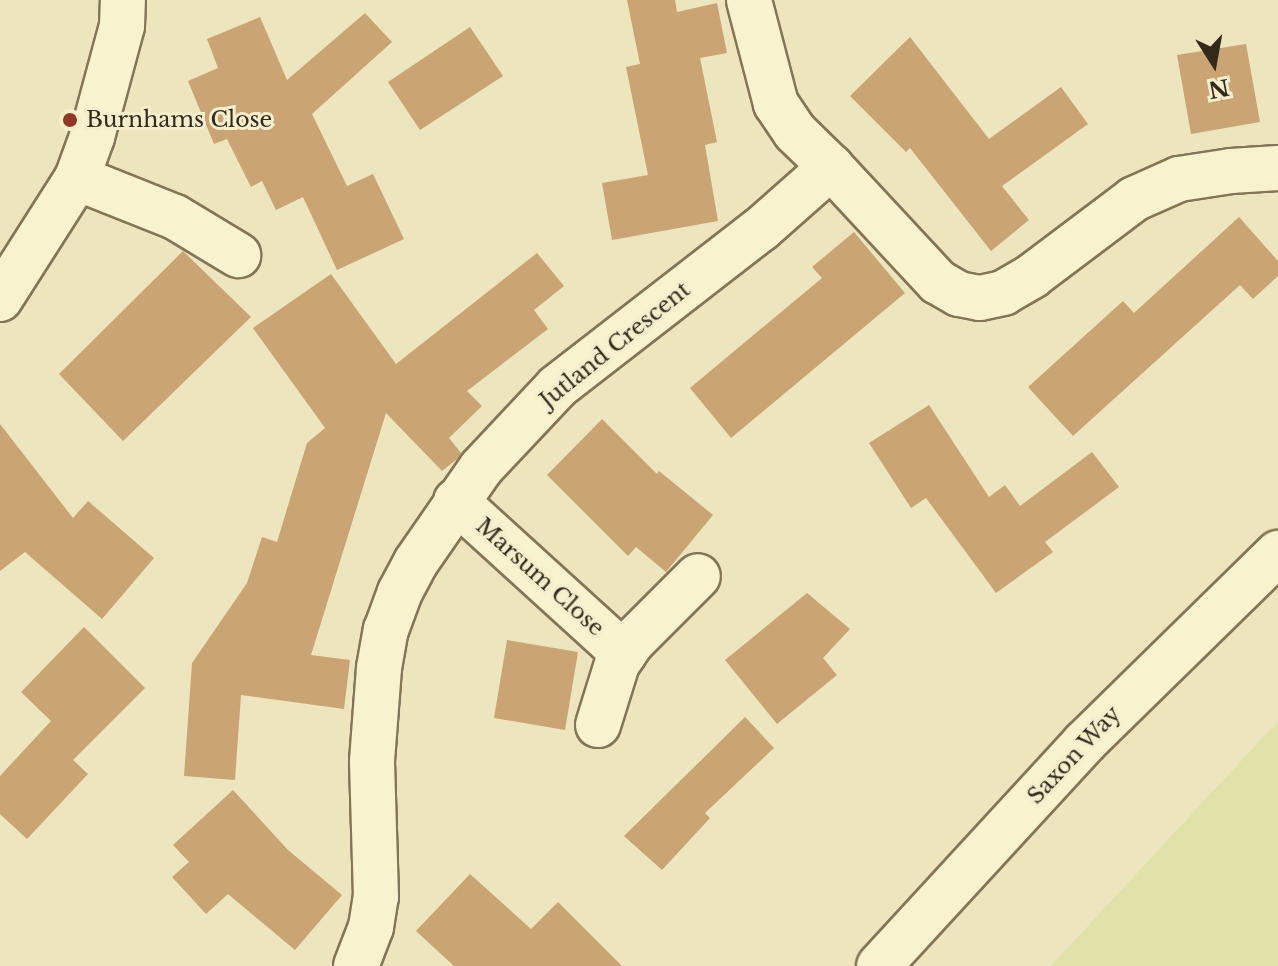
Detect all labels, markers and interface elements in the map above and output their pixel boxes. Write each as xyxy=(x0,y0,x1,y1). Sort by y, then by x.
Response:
north arrow xyxy=(1174,24,1254,104)
text: N xyxy=(1206,73,1231,103)
place label: Burnhams Close xyxy=(86,107,272,133)
marker: Burnhams Close xyxy=(61,111,79,129)
street label: Jutland Crescent xyxy=(535,276,695,414)
street label: Marsum Close xyxy=(471,513,609,641)
street label: Saxon Way xyxy=(1022,700,1126,810)

